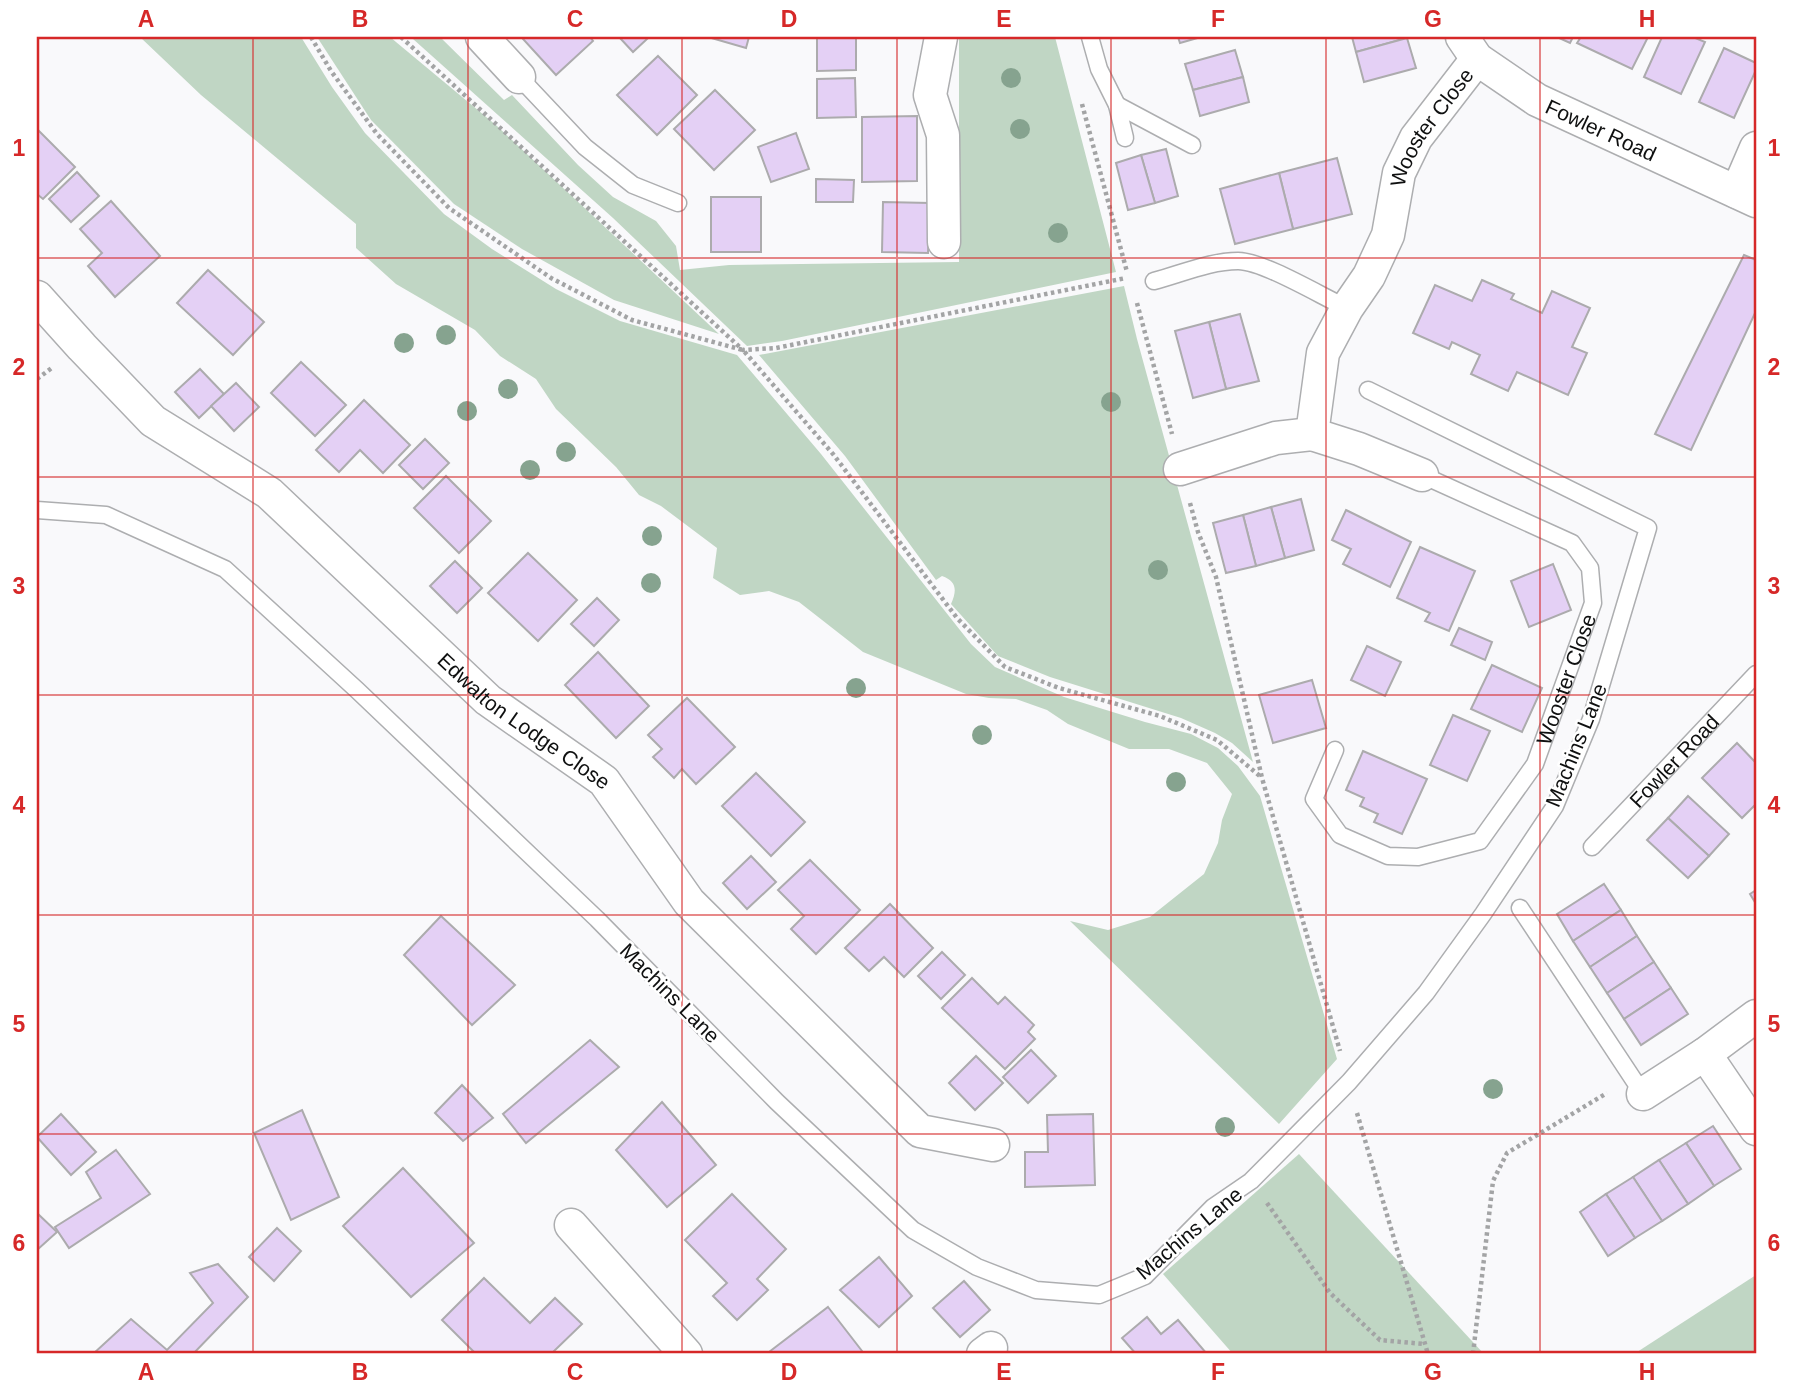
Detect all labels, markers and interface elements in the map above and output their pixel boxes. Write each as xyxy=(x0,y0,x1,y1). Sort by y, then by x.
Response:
text: A xyxy=(138,6,154,32)
text: B xyxy=(352,6,368,32)
text: C xyxy=(567,6,583,32)
text: D xyxy=(781,6,797,32)
text: E xyxy=(996,6,1012,32)
text: F xyxy=(1211,6,1225,32)
text: G xyxy=(1424,6,1442,32)
text: H xyxy=(1639,6,1655,32)
street label: Wooster Close xyxy=(1385,63,1477,188)
street label: Fowler Road xyxy=(1542,94,1660,165)
text: 1 xyxy=(13,135,26,161)
text: 1 xyxy=(1768,135,1781,161)
text: 2 xyxy=(13,354,25,380)
text: 2 xyxy=(1768,354,1780,380)
text: 3 xyxy=(13,573,25,599)
text: 3 xyxy=(1768,573,1780,599)
street label: Wooster Close xyxy=(1531,611,1600,748)
street label: Edwalton Lodge Close xyxy=(434,648,615,793)
street label: Machins Lane xyxy=(1541,680,1611,810)
street label: Fowler Road xyxy=(1625,709,1723,812)
text: 4 xyxy=(13,792,26,818)
text: 4 xyxy=(1768,792,1781,818)
street label: Machins Lane xyxy=(616,939,724,1047)
text: 5 xyxy=(13,1011,26,1037)
text: 5 xyxy=(1768,1011,1781,1037)
street label: Machins Lane xyxy=(1132,1182,1246,1284)
text: 6 xyxy=(13,1230,25,1256)
text: 6 xyxy=(1768,1230,1780,1256)
text: A xyxy=(138,1359,154,1385)
text: B xyxy=(352,1359,368,1385)
text: C xyxy=(567,1359,583,1385)
text: D xyxy=(781,1359,797,1385)
text: E xyxy=(996,1359,1012,1385)
text: F xyxy=(1211,1359,1225,1385)
text: G xyxy=(1424,1359,1442,1385)
text: H xyxy=(1639,1359,1655,1385)

